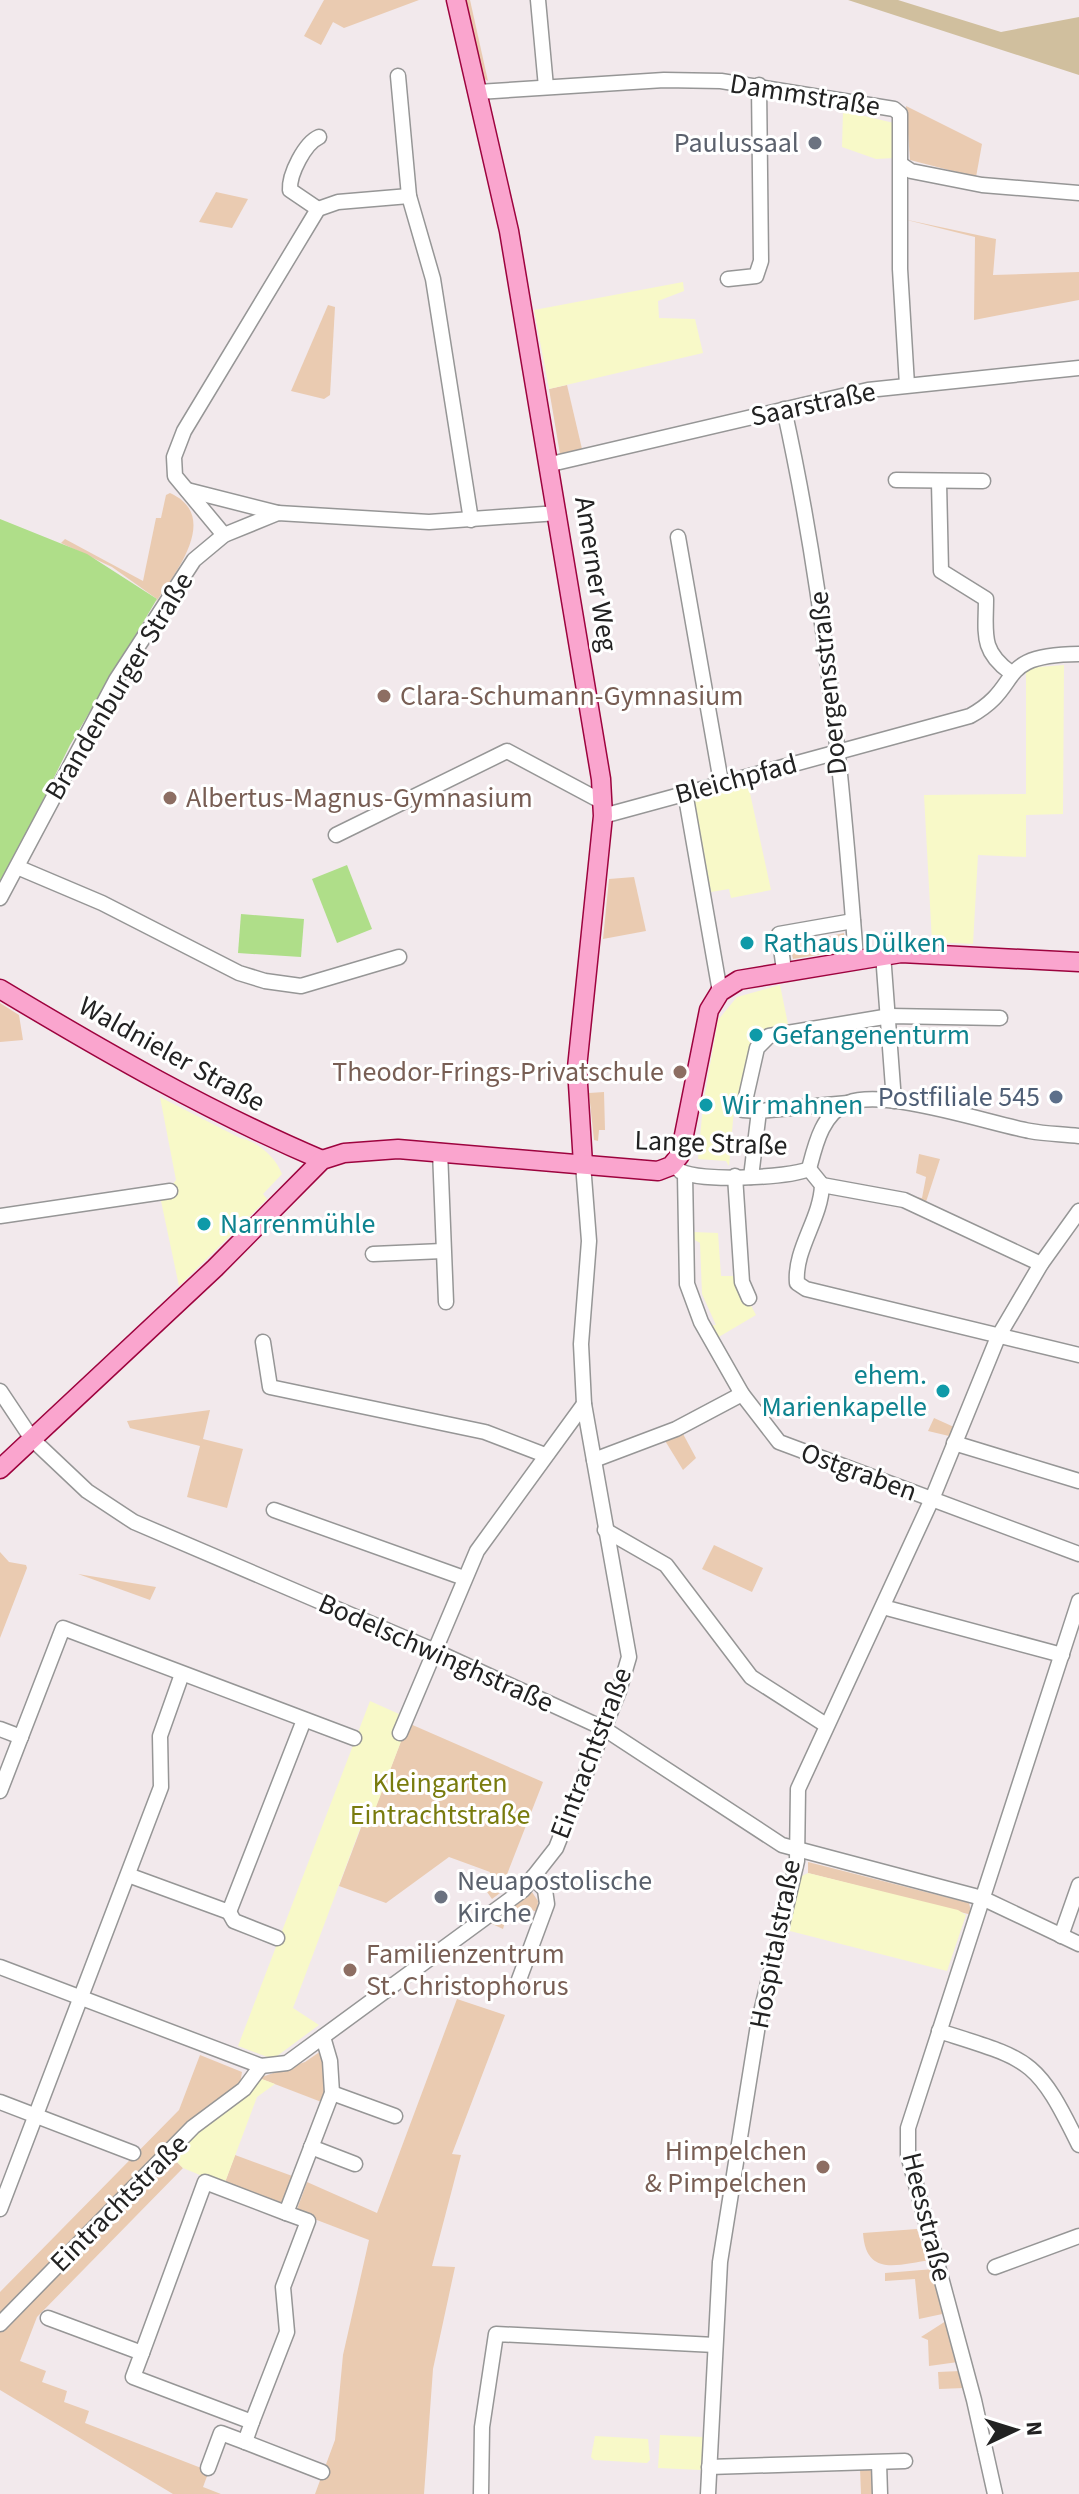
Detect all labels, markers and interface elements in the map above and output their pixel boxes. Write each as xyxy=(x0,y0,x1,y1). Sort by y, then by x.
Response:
street label: Dammstraße xyxy=(727,63,883,127)
place label: Paulussaal xyxy=(674,123,799,163)
marker: Paulussaal xyxy=(806,134,824,152)
street label: Saarstraße xyxy=(747,371,879,437)
street label: Amerner Weg xyxy=(564,494,628,654)
street label: Brandenburger Straße xyxy=(35,564,203,808)
street label: Doergensstraße xyxy=(798,589,858,777)
place label: Clara-Schumann-Gymnasium xyxy=(400,676,744,716)
marker: Clara-Schumann-Gymnasium xyxy=(375,687,393,705)
street label: Bleichpfad xyxy=(670,743,802,815)
place label: Albertus-Magnus-Gymnasium xyxy=(186,778,533,818)
marker: Albertus-Magnus-Gymnasium xyxy=(161,789,179,807)
place label: Rathaus Dülken xyxy=(763,923,946,963)
marker: Rathaus Dülken xyxy=(738,934,756,952)
street label: Waldnieler Straße xyxy=(71,986,273,1122)
place label: Gefangenenturm xyxy=(772,1015,970,1055)
marker: Gefangenenturm xyxy=(747,1026,765,1044)
place label: Theodor-Frings-Privatschule xyxy=(332,1052,664,1092)
marker: Theodor-Frings-Privatschule xyxy=(671,1063,689,1081)
place label: Postfiliale 545 xyxy=(878,1077,1040,1117)
place label: Wir mahnen xyxy=(722,1085,863,1125)
marker: Postfiliale 545 xyxy=(1047,1088,1065,1106)
marker: Wir mahnen xyxy=(697,1096,715,1114)
street label: Lange Straße xyxy=(634,1120,788,1166)
place label: Narrenmühle xyxy=(220,1204,375,1244)
marker: Narrenmühle xyxy=(195,1215,213,1233)
place label: ehem. Marienkapelle xyxy=(761,1355,927,1427)
marker: ehem. Marienkapelle xyxy=(934,1382,952,1400)
street label: Ostgraben xyxy=(795,1433,923,1511)
street label: Bodelschwinghstraße xyxy=(312,1583,560,1723)
street label: Eintrachtstraße xyxy=(540,1662,642,1844)
park label: Kleingarten Eintrachtstraße xyxy=(350,1763,530,1835)
street label: Hospitalstraße xyxy=(739,1856,811,2032)
place label: Neuapostolische Kirche xyxy=(457,1861,652,1933)
marker: Neuapostolische Kirche xyxy=(432,1888,450,1906)
place label: Familienzentrum St. Christophorus xyxy=(366,1934,568,2006)
marker: Familienzentrum St. Christophorus xyxy=(341,1961,359,1979)
street label: Eintrachtstraße xyxy=(41,2125,197,2281)
place label: Himpelchen & Pimpelchen xyxy=(645,2131,807,2203)
street label: Heesstraße xyxy=(892,2148,962,2286)
marker: Himpelchen & Pimpelchen xyxy=(814,2158,832,2176)
north arrow xyxy=(975,2390,1055,2470)
text: N xyxy=(1017,2420,1050,2437)

